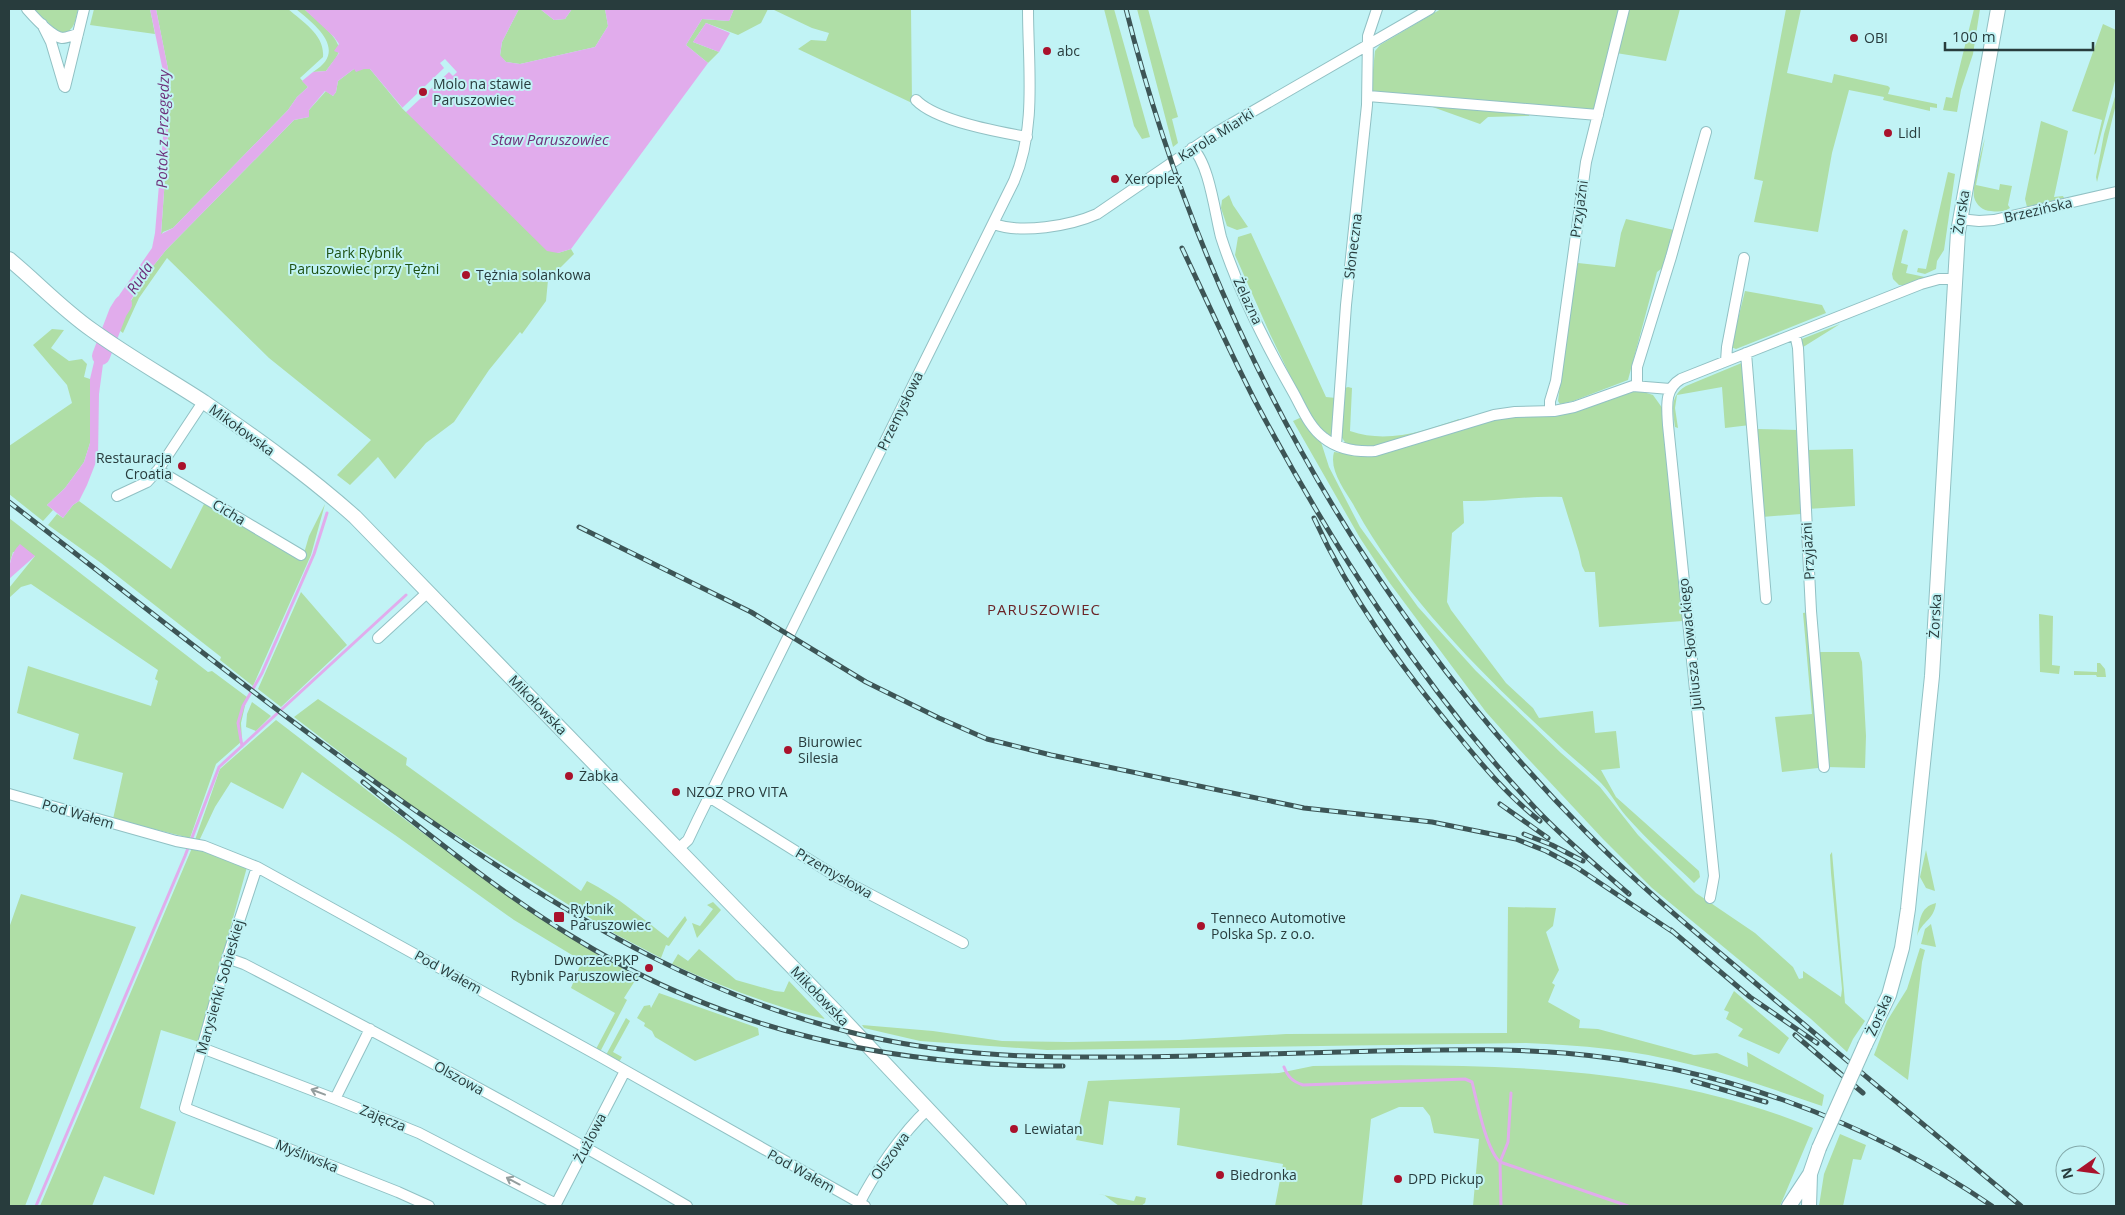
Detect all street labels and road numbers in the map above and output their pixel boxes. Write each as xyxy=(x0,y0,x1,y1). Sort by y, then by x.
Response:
street label: Karola Miarki xyxy=(1174,104,1257,165)
street label: Przyjaźni xyxy=(1565,179,1592,239)
street label: Żorska xyxy=(1948,189,1973,235)
street label: Brzezińska xyxy=(2002,192,2074,227)
street label: Słoneczna xyxy=(1339,212,1366,280)
street label: Żelazna xyxy=(1229,274,1268,328)
street label: Przemysłowa xyxy=(872,368,927,454)
street label: Mikołowska xyxy=(206,399,279,460)
street label: Cicha xyxy=(209,494,249,529)
street label: Przyjaźni xyxy=(1797,522,1818,580)
street label: Juliusza Słowackiego xyxy=(1673,577,1706,713)
street label: Żorska xyxy=(1924,594,1945,638)
street label: Mikołowska xyxy=(505,671,572,739)
street label: Pod Wałem xyxy=(40,794,116,833)
street label: Przemysłowa xyxy=(792,843,876,902)
street label: Marysieńki Sobieskiej xyxy=(191,917,248,1056)
street label: Pod Wałem xyxy=(411,945,485,998)
street label: Mikołowska xyxy=(787,962,854,1030)
street label: Żorska xyxy=(1861,991,1896,1039)
street label: Olszowa xyxy=(431,1056,488,1099)
street label: Zajęcza xyxy=(357,1100,409,1135)
street label: Żużlowa xyxy=(569,1110,610,1166)
street label: Olszowa xyxy=(866,1128,913,1183)
street label: Myśliwska xyxy=(273,1134,341,1177)
street label: Pod Wałem xyxy=(764,1144,838,1197)

